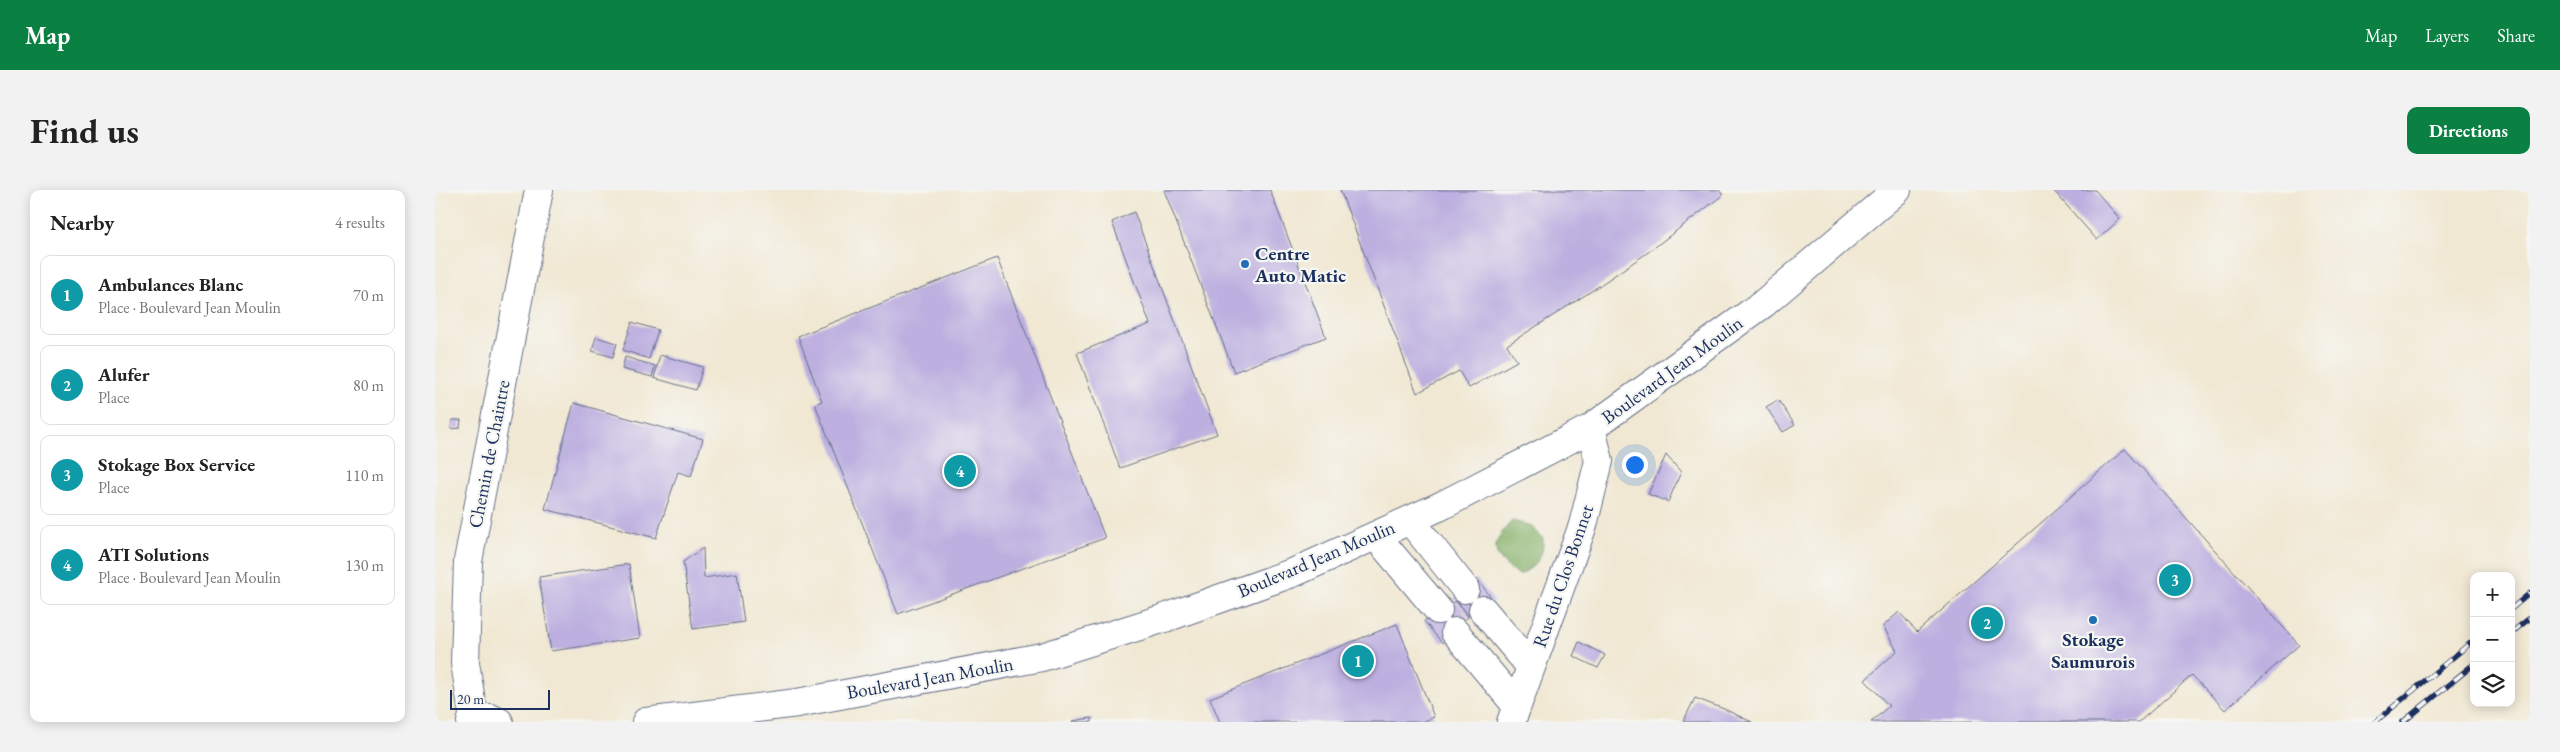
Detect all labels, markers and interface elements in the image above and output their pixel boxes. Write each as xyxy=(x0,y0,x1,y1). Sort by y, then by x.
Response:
text: Map xyxy=(25,20,70,51)
text: Map xyxy=(2365,24,2397,47)
text: Layers xyxy=(2425,24,2469,47)
text: Share xyxy=(2497,24,2535,47)
button: Directions xyxy=(2407,107,2530,154)
text: Find us xyxy=(30,108,139,153)
text: Nearby xyxy=(50,209,114,236)
text: 4 results xyxy=(335,212,385,233)
place label: Centre Auto Matic xyxy=(1254,241,1346,288)
marker: Centre Auto Matic xyxy=(1239,258,1251,270)
text: Ambulances Blanc xyxy=(98,272,243,297)
text: 1 xyxy=(63,285,71,306)
text: 70 m xyxy=(353,285,384,306)
text: Place · Boulevard Jean Moulin xyxy=(98,297,281,318)
street label: Boulevard Jean Moulin xyxy=(1596,310,1748,430)
text: Alufer xyxy=(98,362,150,387)
text: 2 xyxy=(63,375,71,396)
text: 80 m xyxy=(353,375,384,396)
street label: Chemin de Chaintre xyxy=(462,378,516,530)
text: Place xyxy=(98,387,130,408)
text: Stokage Box Service xyxy=(98,452,255,477)
pin: 4 xyxy=(944,452,976,490)
your location xyxy=(1622,452,1648,478)
text: 3 xyxy=(63,465,71,486)
text: 110 m xyxy=(345,465,384,486)
text: Place xyxy=(98,477,130,498)
street label: Rue du Clos Bonnet xyxy=(1527,501,1599,651)
street label: Boulevard Jean Moulin xyxy=(1234,515,1398,603)
text: ATI Solutions xyxy=(98,542,209,567)
text: 4 xyxy=(63,555,71,576)
text: 130 m xyxy=(345,555,384,576)
pin: 3 xyxy=(2159,561,2191,599)
text: Place · Boulevard Jean Moulin xyxy=(98,567,281,588)
map controls xyxy=(2470,572,2515,707)
button: + xyxy=(2470,572,2515,617)
pin: 2 xyxy=(1971,604,2003,642)
marker: Stokage Saumurois xyxy=(2087,614,2099,626)
button: − xyxy=(2470,617,2515,662)
place label: Stokage Saumurois xyxy=(2051,627,2135,674)
pin: 1 xyxy=(1342,642,1374,680)
street label: Boulevard Jean Moulin xyxy=(845,651,1015,705)
button: layers xyxy=(2470,662,2515,707)
scale bar xyxy=(450,687,550,710)
text: 20 m xyxy=(457,690,484,708)

